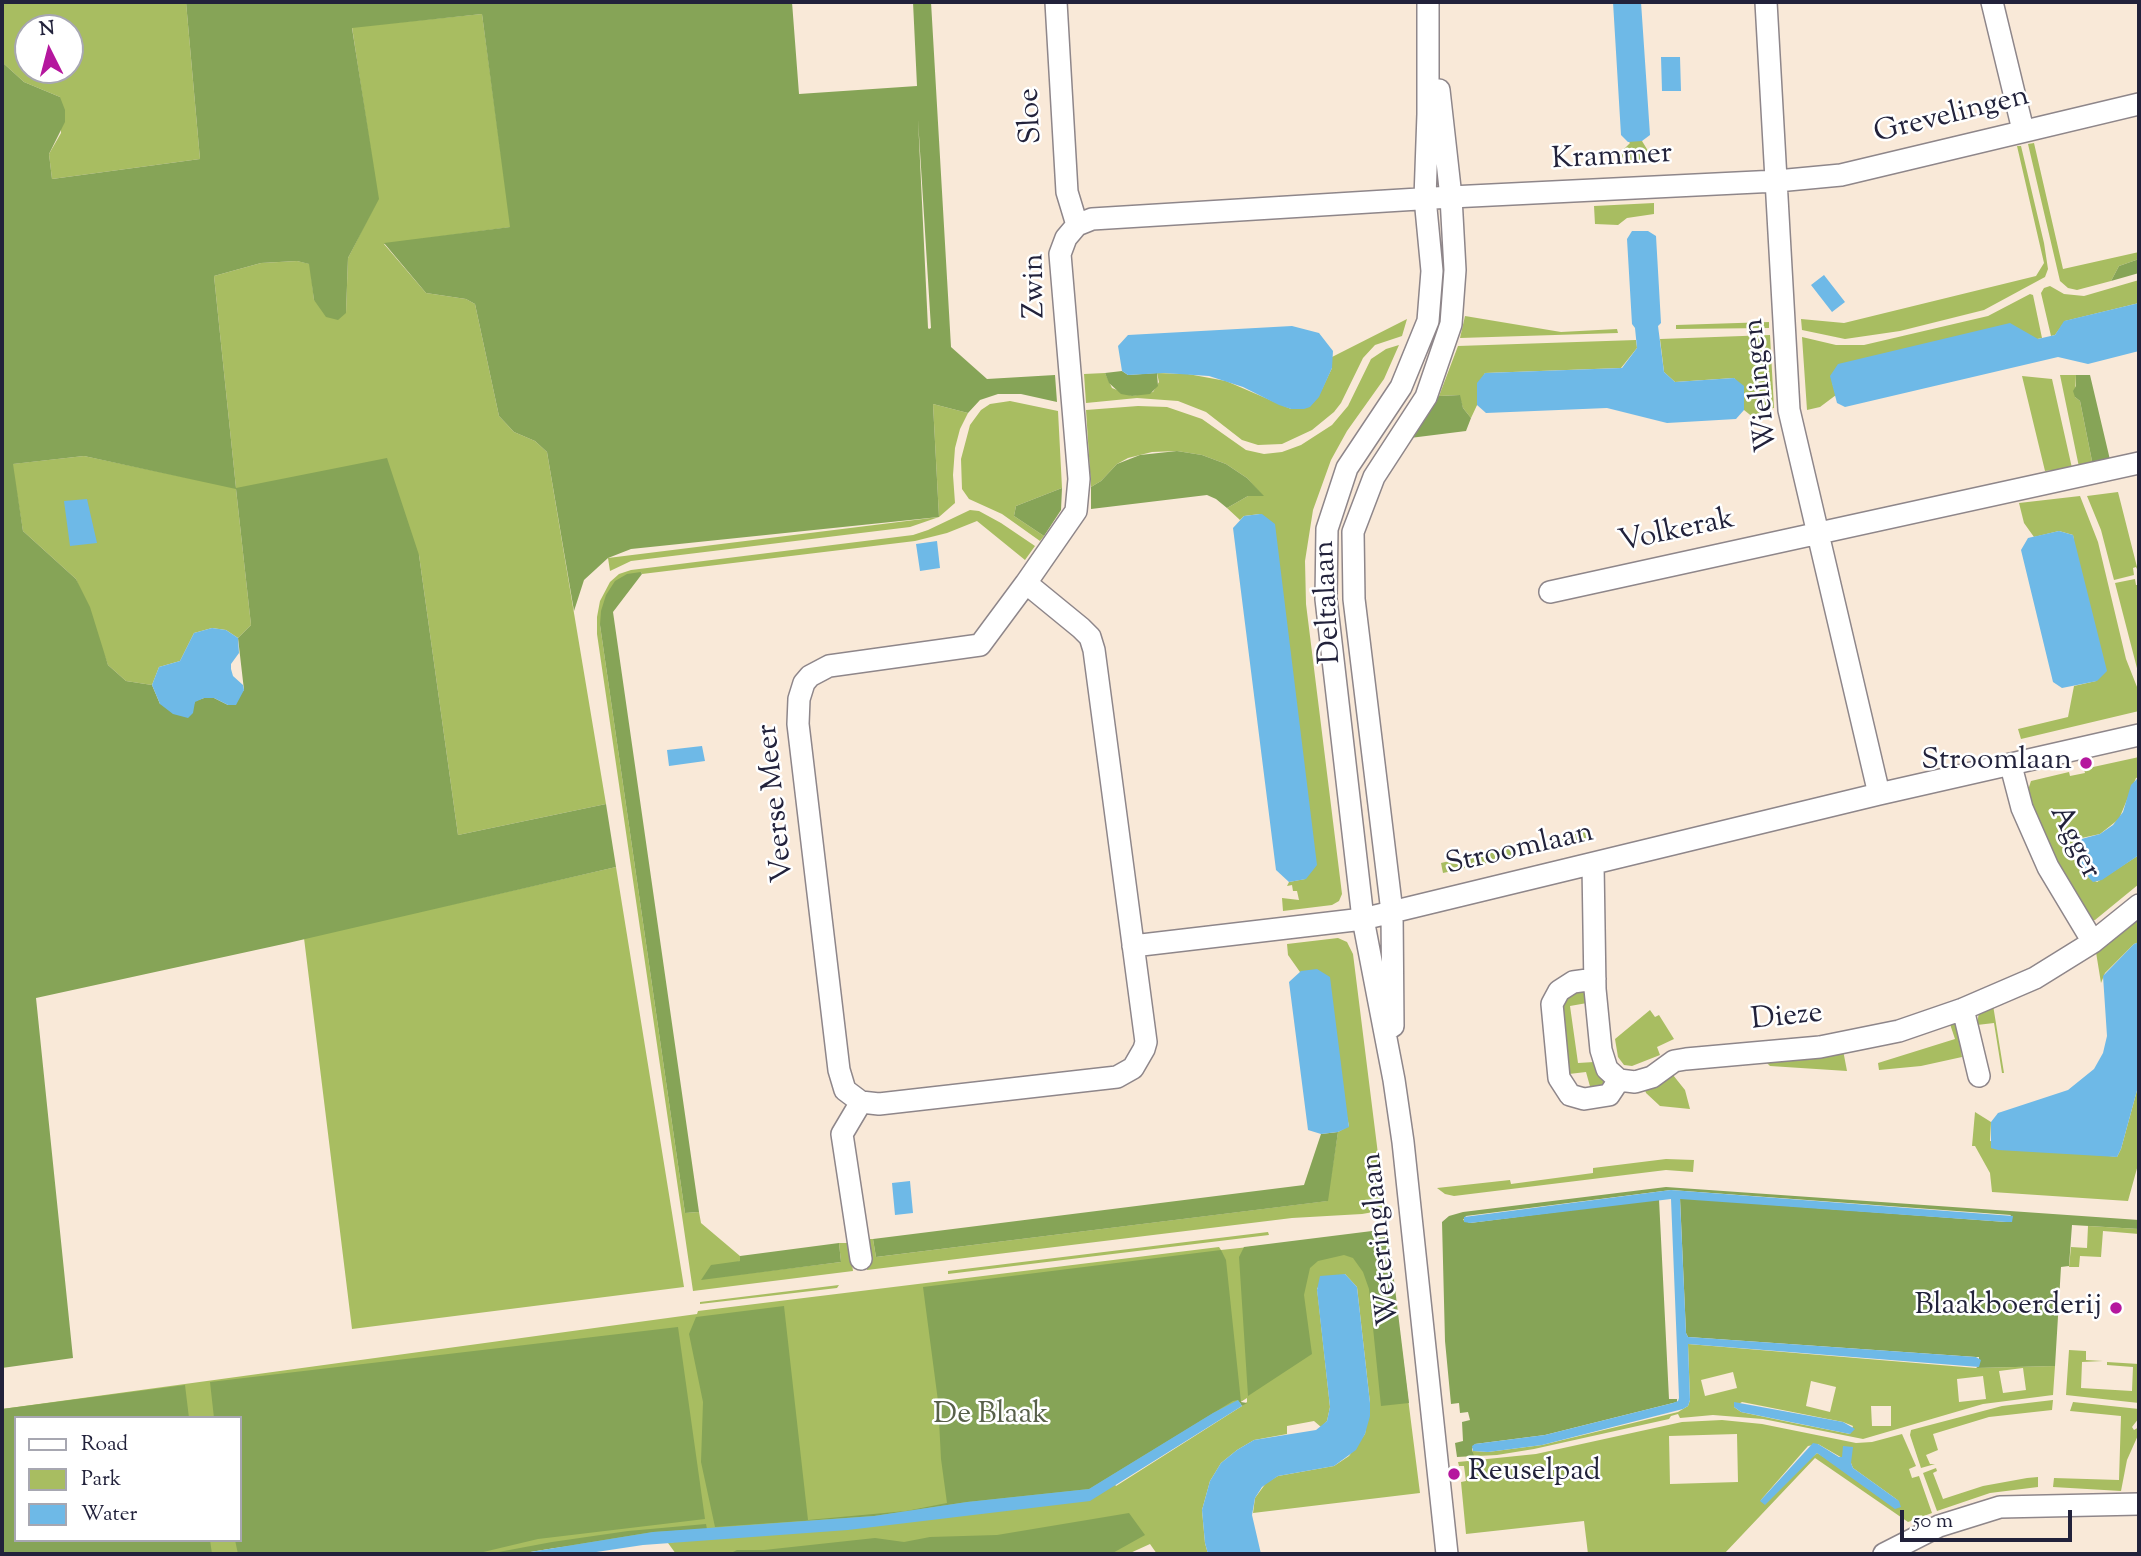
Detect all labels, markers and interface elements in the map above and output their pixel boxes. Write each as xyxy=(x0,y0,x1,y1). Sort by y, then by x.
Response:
north arrow xyxy=(14,14,84,84)
text: N xyxy=(38,15,56,44)
street label: Grevelingen xyxy=(1871,80,2033,154)
street label: Sloe xyxy=(1014,87,1052,145)
street label: Krammer xyxy=(1551,138,1673,180)
street label: Zwin xyxy=(1018,253,1056,319)
street label: Wielingen xyxy=(1738,316,1788,454)
street label: Volkerak xyxy=(1616,503,1738,563)
street label: Deltalaan xyxy=(1309,539,1351,665)
street label: Veerse Meer xyxy=(752,722,804,884)
place label: Stroomlaan xyxy=(1921,745,2072,781)
marker: Stroomlaan xyxy=(2078,755,2094,771)
street label: Agger xyxy=(2039,800,2107,886)
street label: Stroomlaan xyxy=(1442,817,1598,885)
street label: Dieze xyxy=(1750,997,1824,1041)
street label: Weteringlaan xyxy=(1356,1151,1410,1327)
place label: Blaakboerderij xyxy=(1914,1290,2102,1326)
marker: Blaakboerderij xyxy=(2108,1300,2124,1316)
park label: De Blaak xyxy=(933,1399,1049,1435)
legend xyxy=(14,1416,242,1542)
text: Road xyxy=(81,1430,128,1460)
place label: Reuselpad xyxy=(1468,1456,1601,1492)
text: Park xyxy=(81,1465,121,1495)
marker: Reuselpad xyxy=(1446,1466,1462,1482)
scale bar xyxy=(1903,1496,2074,1540)
text: Water xyxy=(81,1500,137,1530)
text: 50 m xyxy=(1913,1507,1953,1537)

